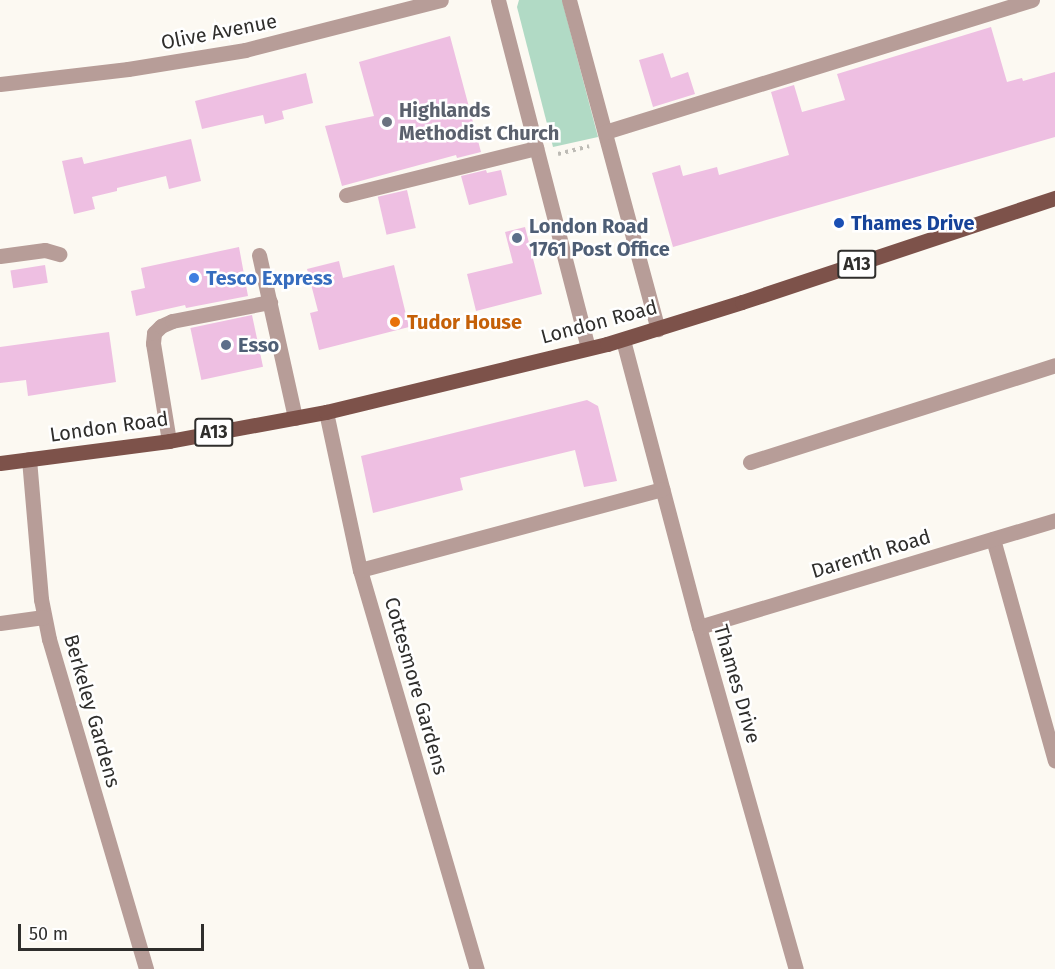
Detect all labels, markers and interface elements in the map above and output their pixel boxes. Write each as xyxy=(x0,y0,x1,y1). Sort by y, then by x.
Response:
street label: Olive Avenue xyxy=(159,9,279,55)
place label: Highlands Methodist Church xyxy=(399,98,559,145)
marker: Highlands Methodist Church xyxy=(380,115,394,129)
place label: Thames Drive xyxy=(851,211,974,235)
place label: London Road 1761 Post Office xyxy=(529,214,670,261)
marker: Thames Drive xyxy=(832,216,846,230)
marker: London Road 1761 Post Office xyxy=(510,231,524,245)
road number: A13 xyxy=(836,249,878,279)
place label: Tesco Express xyxy=(206,266,332,290)
marker: Tesco Express xyxy=(187,271,201,285)
street label: London Road xyxy=(538,295,660,349)
place label: Tudor House xyxy=(407,310,522,334)
marker: Tudor House xyxy=(388,315,402,329)
place label: Esso xyxy=(238,333,279,357)
marker: Esso xyxy=(219,338,233,352)
street label: London Road xyxy=(48,407,170,447)
road number: A13 xyxy=(193,417,235,447)
street label: Darenth Road xyxy=(808,524,934,584)
street label: Cottesmore Gardens xyxy=(379,594,453,778)
street label: Thames Drive xyxy=(709,622,765,746)
street label: Berkeley Gardens xyxy=(59,632,125,790)
scale bar xyxy=(21,912,207,950)
text: 50 m xyxy=(29,923,68,945)

